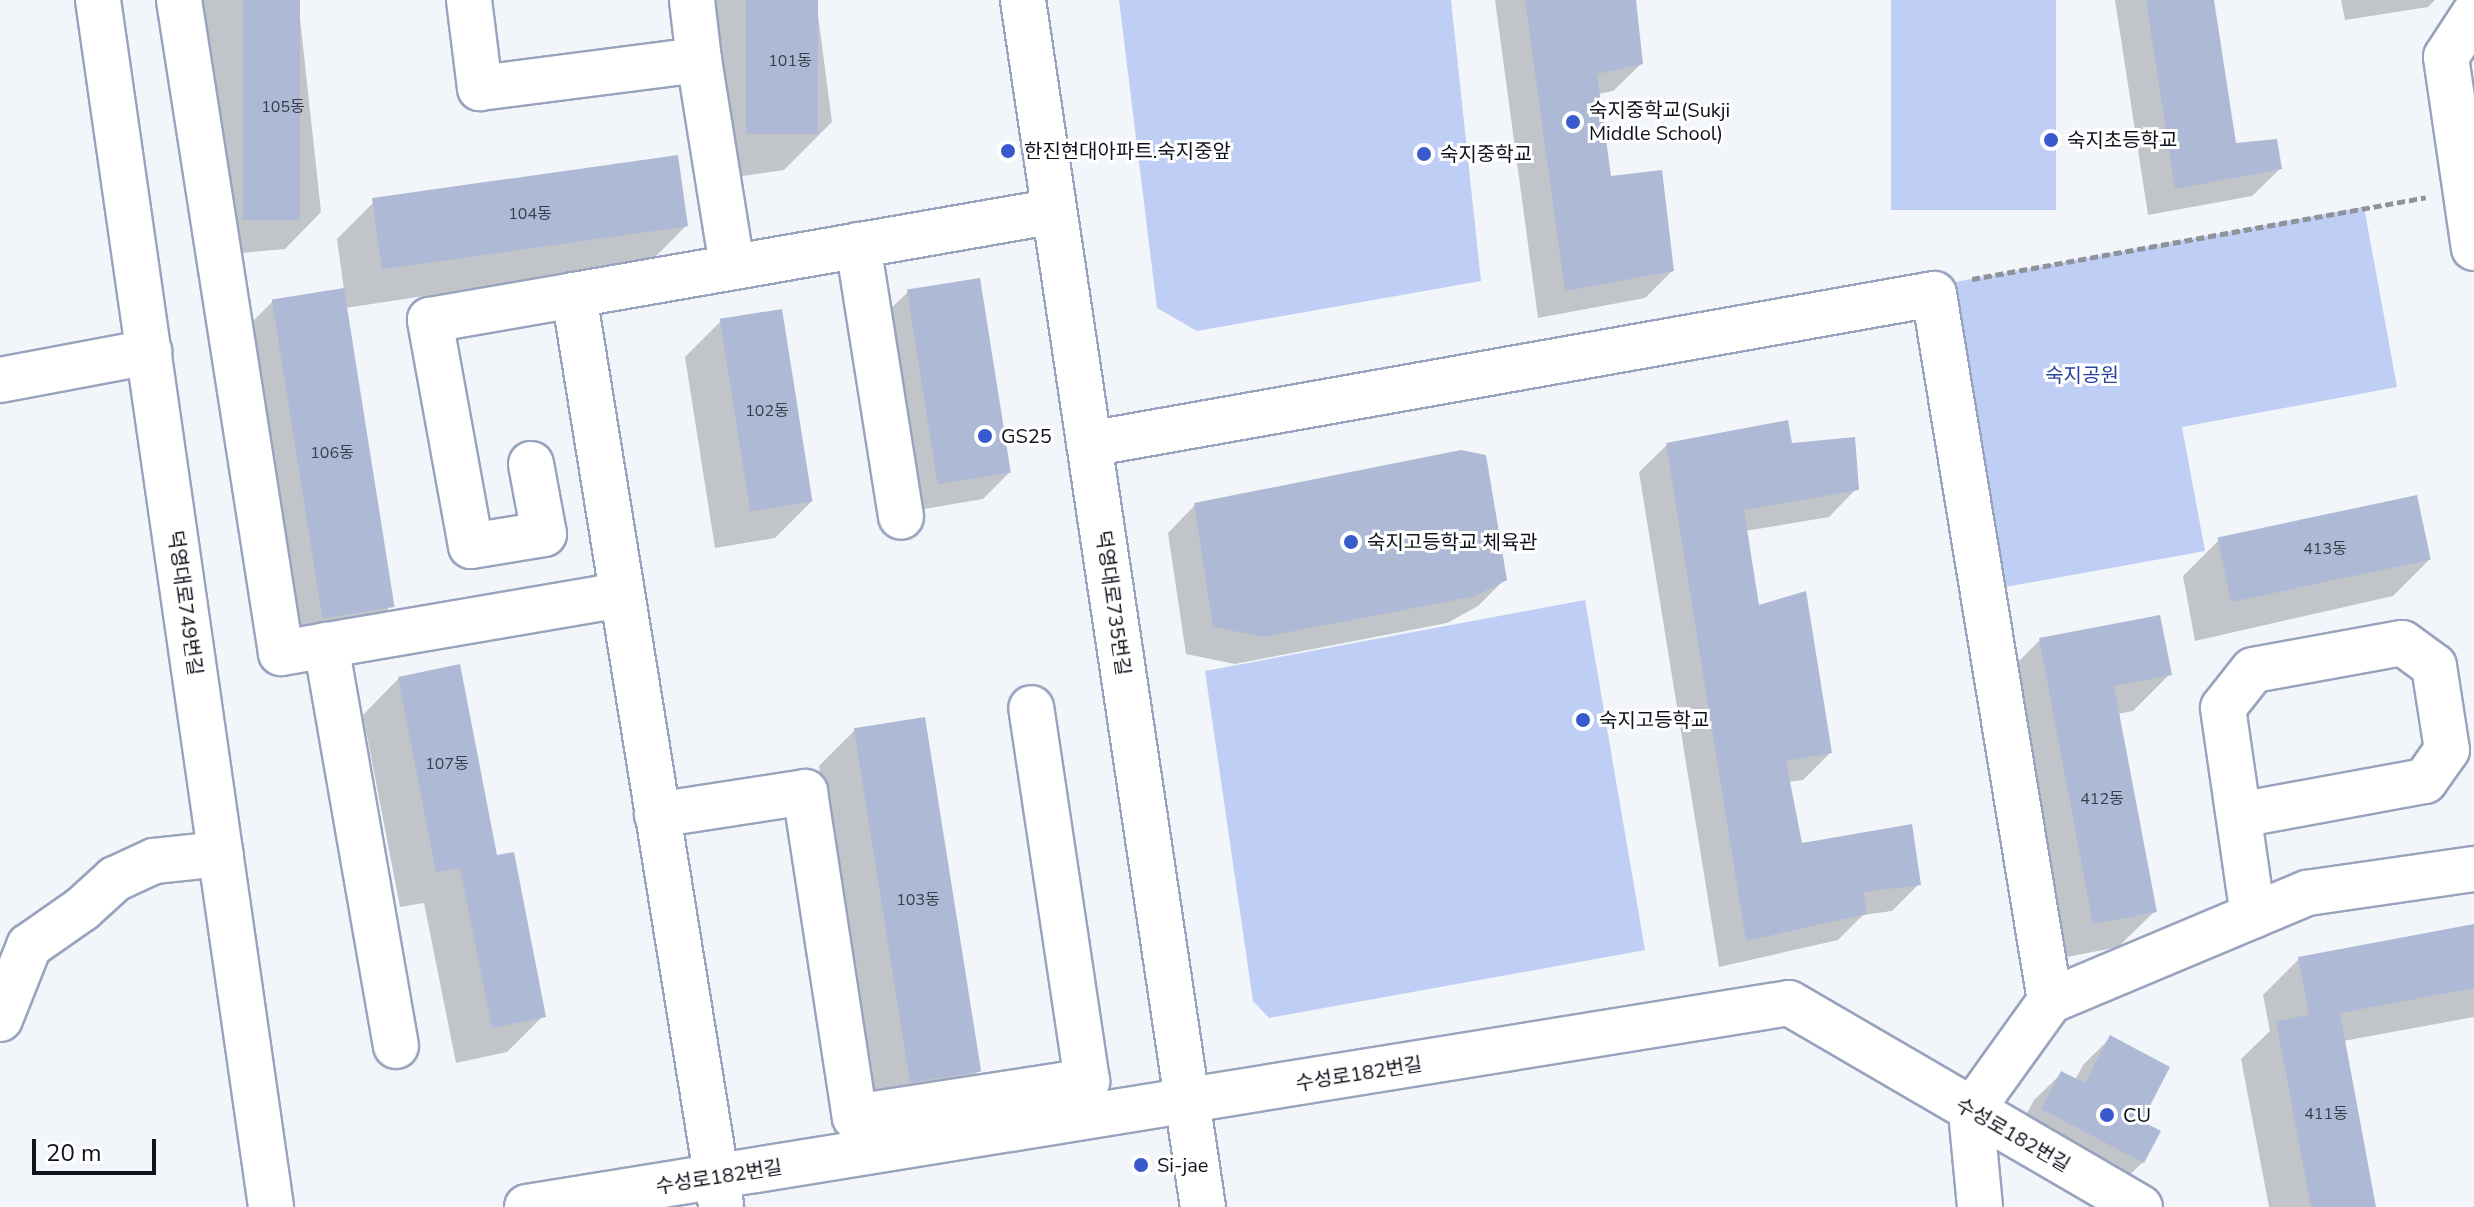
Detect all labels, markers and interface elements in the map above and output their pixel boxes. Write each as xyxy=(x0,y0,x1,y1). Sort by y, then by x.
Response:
house number: 101동 xyxy=(768,51,812,71)
house number: 105동 xyxy=(261,97,305,117)
place label: 숙지중학교(Sukji Middle School) xyxy=(1589,98,1730,145)
marker: 숙지중학교(Sukji Middle School) xyxy=(1564,113,1582,131)
place label: 숙지초등학교 xyxy=(2067,128,2177,152)
marker: 숙지초등학교 xyxy=(2042,131,2060,149)
place label: 한진현대아파트.숙지중앞 xyxy=(1024,139,1231,163)
marker: 한진현대아파트.숙지중앞 xyxy=(999,142,1017,160)
place label: 숙지중학교 xyxy=(1440,142,1532,166)
marker: 숙지중학교 xyxy=(1415,145,1433,163)
house number: 104동 xyxy=(508,204,552,224)
park label: 숙지공원 xyxy=(2045,363,2119,387)
house number: 102동 xyxy=(745,401,789,421)
place label: GS25 xyxy=(1001,424,1052,448)
marker: GS25 xyxy=(976,427,994,445)
house number: 106동 xyxy=(310,443,354,463)
street label: 덕영대로749번길 xyxy=(163,529,207,677)
street label: 덕영대로735번길 xyxy=(1091,529,1135,677)
place label: 숙지고등학교 체육관 xyxy=(1367,530,1538,554)
marker: 숙지고등학교 체육관 xyxy=(1342,533,1360,551)
house number: 413동 xyxy=(2303,539,2347,559)
place label: 숙지고등학교 xyxy=(1599,708,1709,732)
marker: 숙지고등학교 xyxy=(1574,711,1592,729)
house number: 107동 xyxy=(425,754,469,774)
house number: 412동 xyxy=(2080,789,2124,809)
house number: 103동 xyxy=(896,890,940,910)
street label: 수성로182번길 xyxy=(1294,1052,1424,1096)
street label: 수성로182번길 xyxy=(1952,1093,2074,1177)
place label: CU xyxy=(2123,1103,2151,1127)
house number: 411동 xyxy=(2304,1104,2348,1124)
marker: CU xyxy=(2098,1106,2116,1124)
scale bar xyxy=(36,1123,160,1173)
text: 20 m xyxy=(46,1137,102,1169)
place label: Si-jae xyxy=(1157,1153,1208,1177)
street label: 수성로182번길 xyxy=(654,1155,784,1199)
marker: Si-jae xyxy=(1132,1156,1150,1174)

